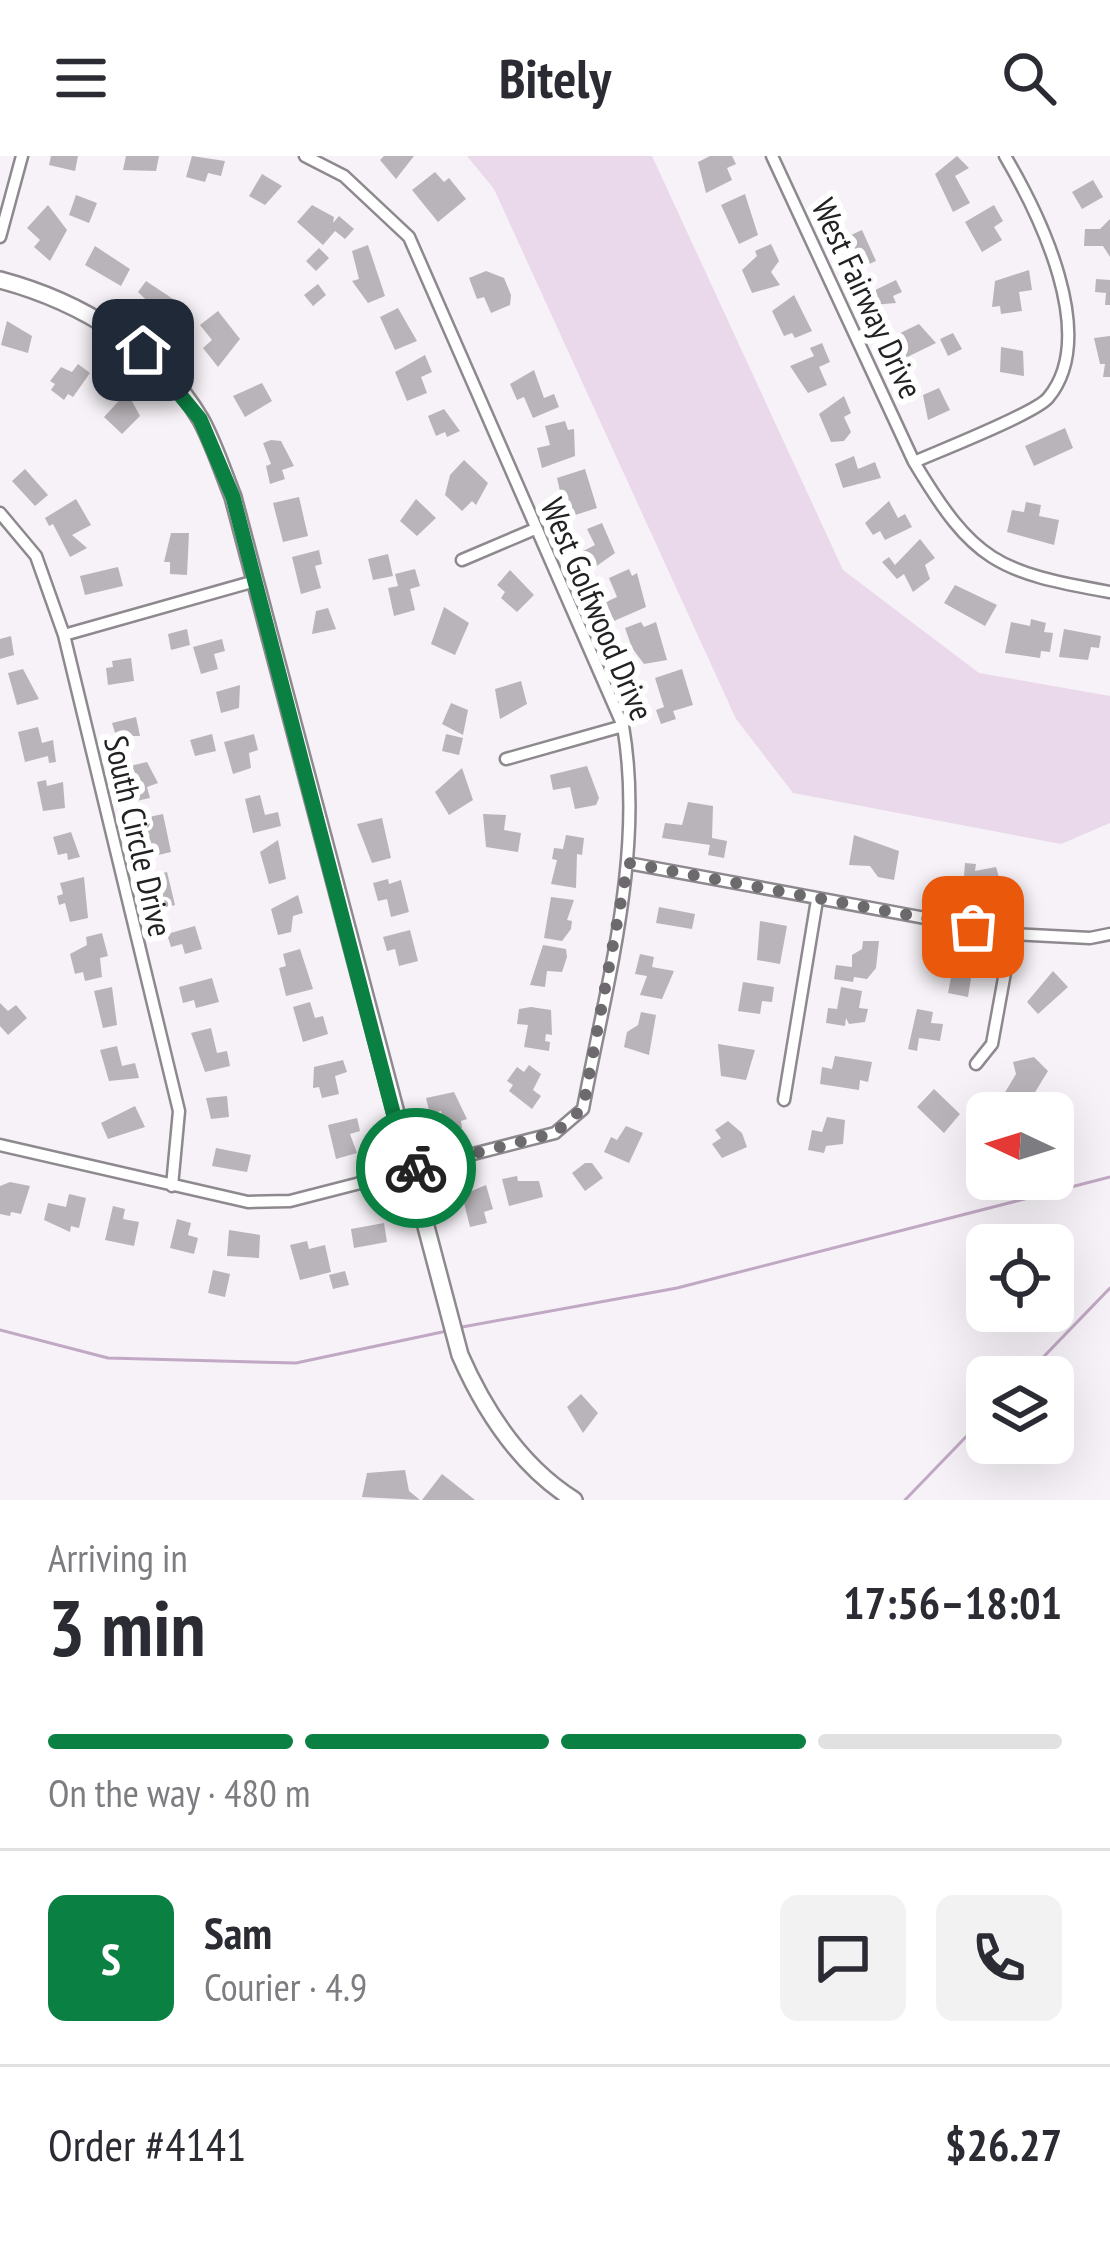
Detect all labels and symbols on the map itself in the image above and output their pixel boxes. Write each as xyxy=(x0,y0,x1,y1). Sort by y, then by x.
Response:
street label: West Fairway Drive xyxy=(803,191,933,405)
pin xyxy=(92,299,194,401)
street label: West Golfwood Drive xyxy=(532,491,664,727)
street label: South Circle Drive xyxy=(95,731,183,941)
pin xyxy=(922,876,1024,978)
north arrow xyxy=(966,1092,1074,1200)
courier xyxy=(356,1108,476,1228)

